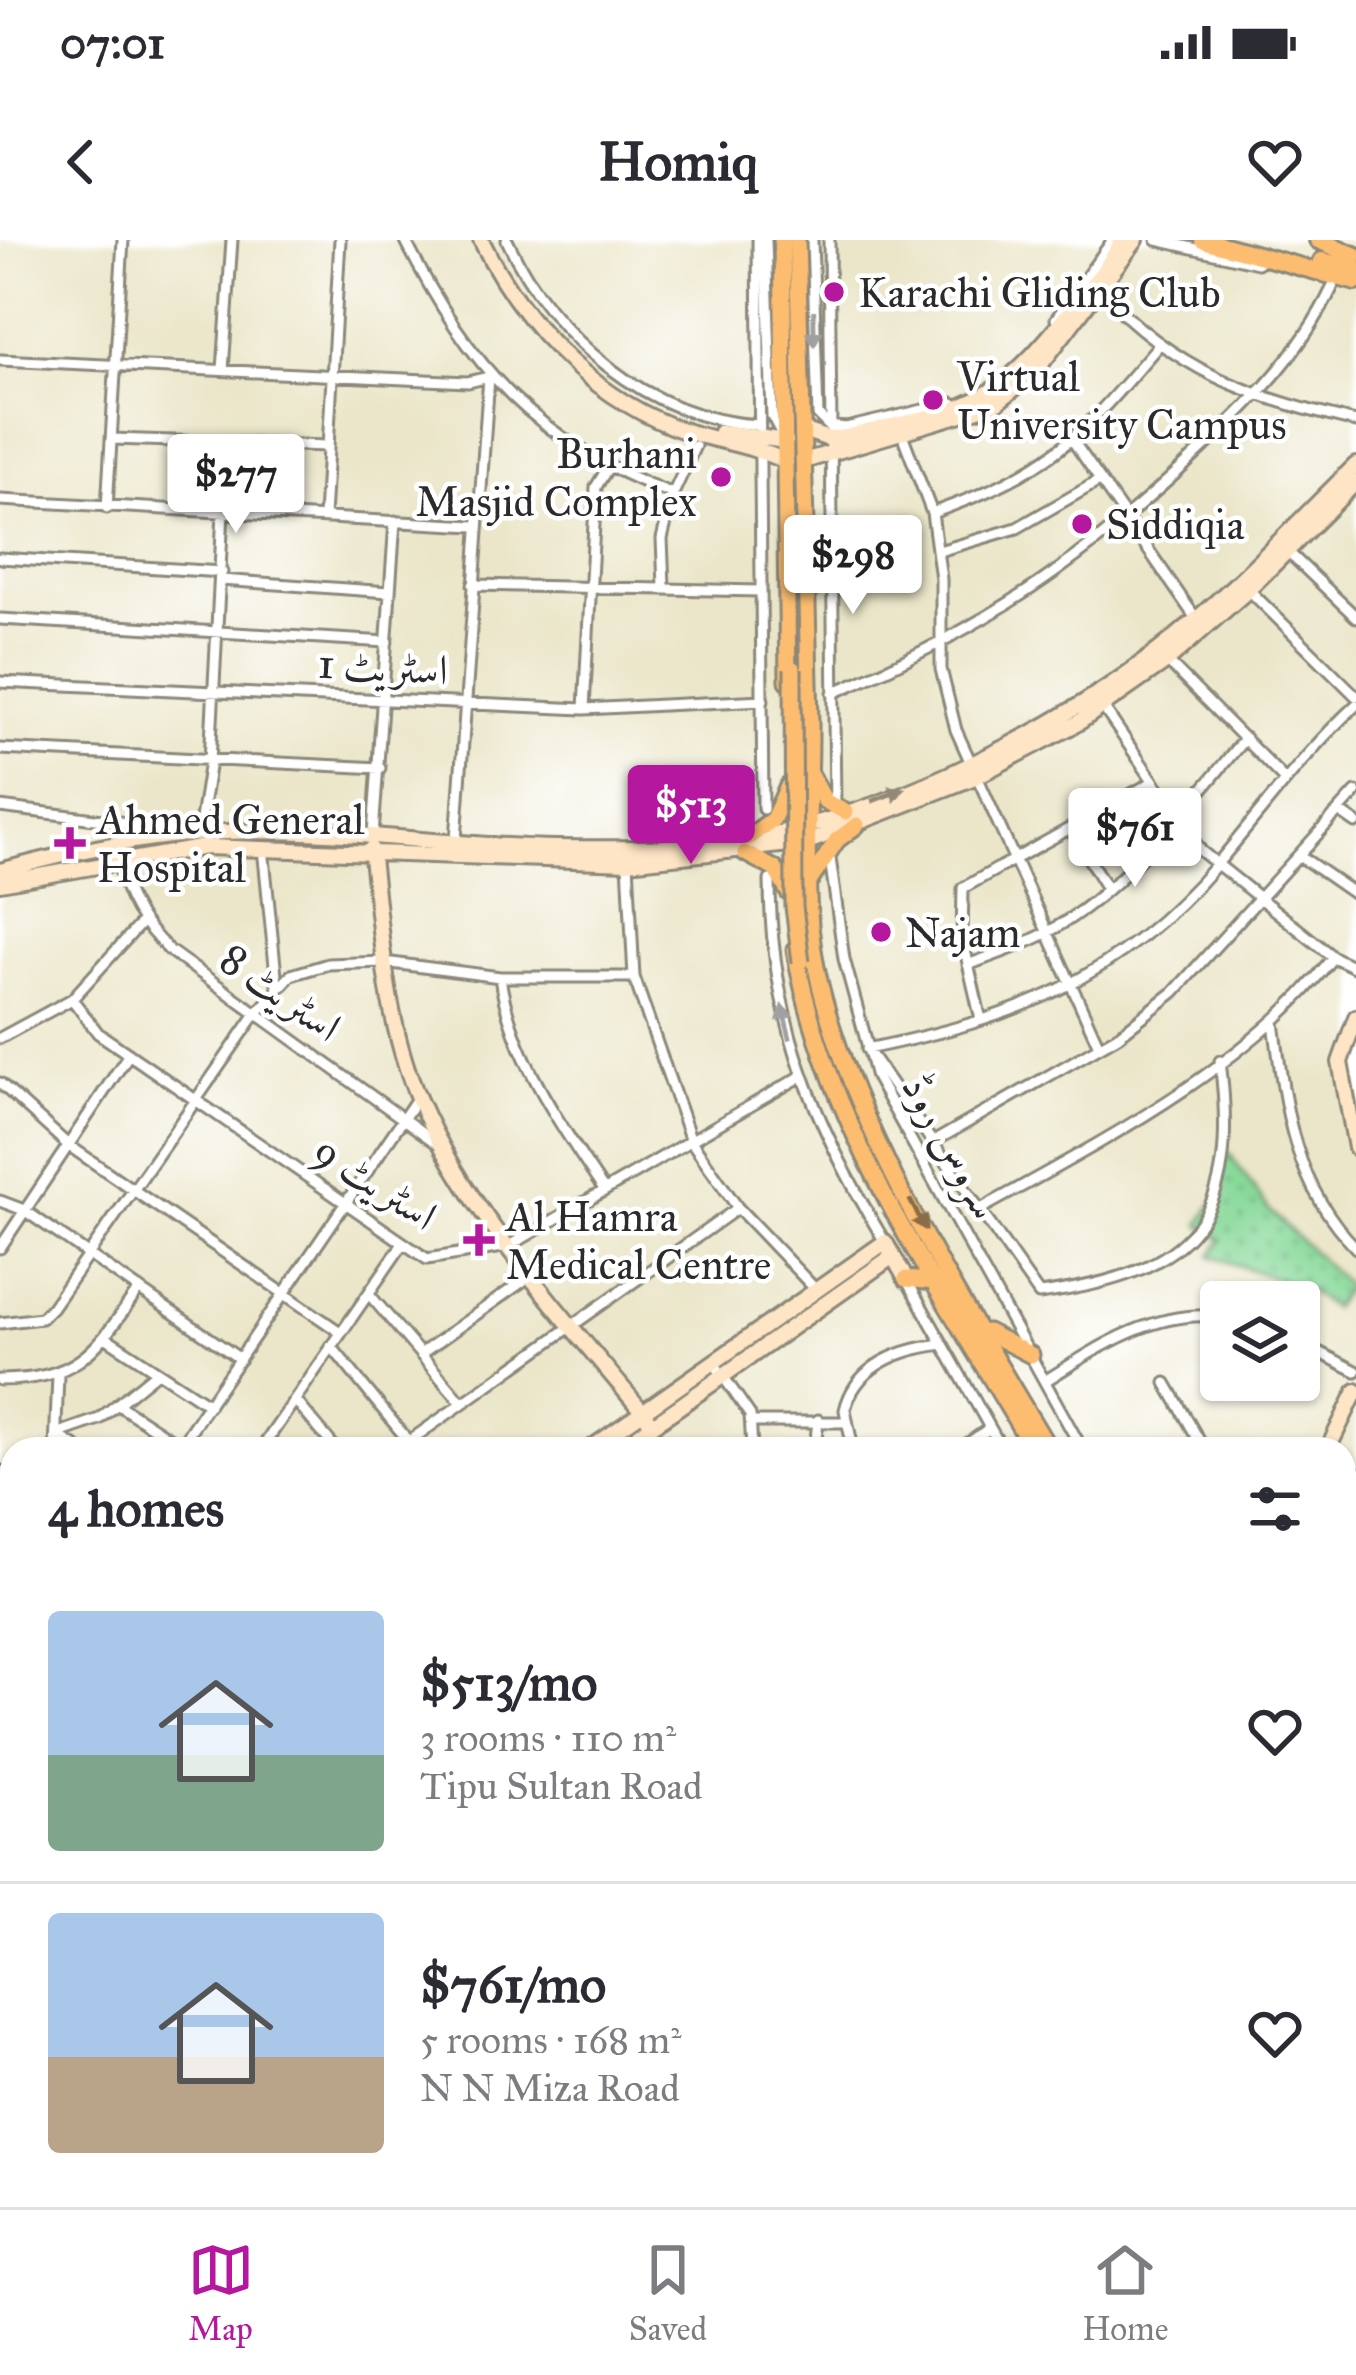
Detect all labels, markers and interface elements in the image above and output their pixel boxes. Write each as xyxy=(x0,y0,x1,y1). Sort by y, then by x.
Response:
text: 07:01 xyxy=(60,15,165,70)
icon: back xyxy=(48,129,114,195)
text: Homiq xyxy=(598,129,758,195)
icon: heart xyxy=(1242,129,1308,195)
place label: Karachi Gliding Club xyxy=(858,267,1221,319)
marker: Karachi Gliding Club xyxy=(821,279,847,305)
one-way arrow xyxy=(804,310,823,348)
place label: Virtual University Campus xyxy=(956,351,1287,451)
marker: Virtual University Campus xyxy=(920,387,946,413)
place label: Burhani Masjid Complex xyxy=(416,428,697,528)
pin: $277 xyxy=(165,434,307,536)
text: $277 xyxy=(194,449,278,497)
marker: Burhani Masjid Complex xyxy=(708,464,734,490)
place label: Siddiqia xyxy=(1106,499,1245,551)
marker: Siddiqia xyxy=(1069,511,1095,537)
pin: $298 xyxy=(782,515,924,617)
text: $298 xyxy=(811,530,895,578)
street label: اسٹریٹ 1 xyxy=(317,638,449,696)
pin: $513 xyxy=(620,765,762,867)
text: $513 xyxy=(655,780,727,828)
one-way arrow xyxy=(871,785,907,804)
pin: $761 xyxy=(1064,788,1206,890)
place label: Ahmed General Hospital xyxy=(95,794,365,894)
text: $761 xyxy=(1095,803,1175,851)
marker: Ahmed General Hospital xyxy=(54,827,86,859)
place label: Najam xyxy=(905,907,1021,959)
marker: Najam xyxy=(868,919,894,945)
street label: اسٹریٹ 8 xyxy=(210,933,351,1053)
one-way arrow xyxy=(776,1003,795,1040)
street label: سروس روڈ xyxy=(888,1065,1012,1229)
street label: اسٹریٹ 9 xyxy=(304,1124,447,1242)
place label: Al Hamra Medical Centre xyxy=(504,1191,771,1291)
one-way arrow xyxy=(907,1198,928,1233)
marker: Al Hamra Medical Centre xyxy=(463,1224,495,1256)
map controls xyxy=(1200,1281,1320,1401)
button: layers xyxy=(1200,1281,1320,1401)
icon: filters xyxy=(1242,1476,1308,1542)
text: 4 homes xyxy=(48,1478,224,1540)
text: $513/mo xyxy=(420,1652,597,1714)
icon: home xyxy=(144,1659,288,1803)
icon: heart xyxy=(1242,1698,1308,1764)
text: 3 rooms · 110 m² xyxy=(420,1714,676,1762)
text: Tipu Sultan Road xyxy=(420,1762,703,1810)
text: $761/mo xyxy=(420,1954,606,2016)
icon: home xyxy=(144,1961,288,2105)
icon: heart xyxy=(1242,2000,1308,2066)
text: 5 rooms · 168 m² xyxy=(420,2016,682,2064)
text: N N Miza Road xyxy=(420,2064,680,2112)
tab: Map xyxy=(188,2237,254,2349)
tab: Saved xyxy=(629,2237,707,2349)
tab: Home xyxy=(1082,2237,1168,2349)

